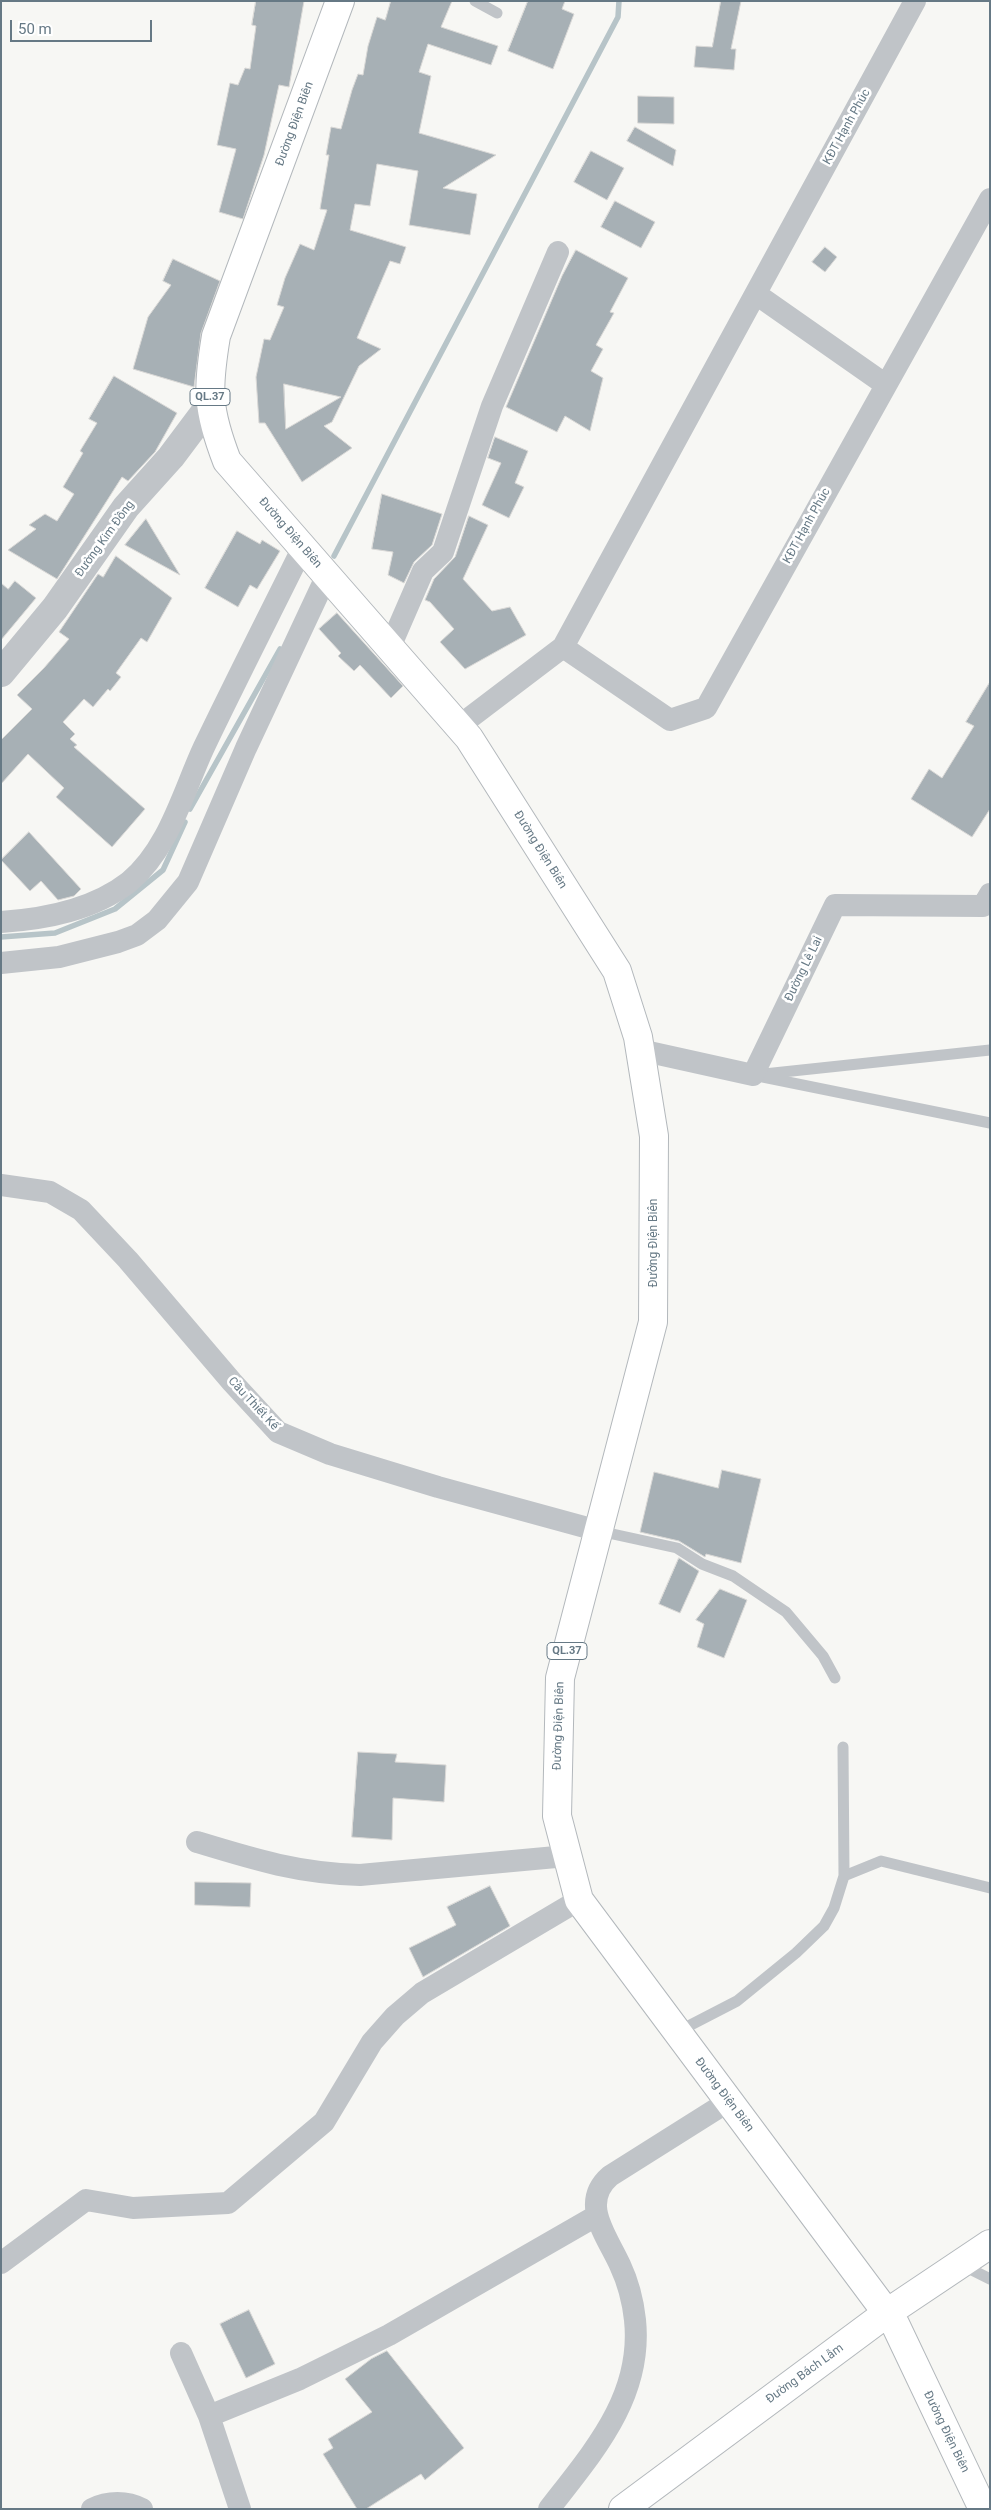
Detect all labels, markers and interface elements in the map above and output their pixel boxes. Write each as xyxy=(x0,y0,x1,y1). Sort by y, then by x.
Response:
scale bar xyxy=(12,10,155,42)
text: 50 m xyxy=(18,20,52,38)
street label: Đường Điện Biên xyxy=(273,80,317,168)
street label: KĐT Hạnh Phúc xyxy=(820,87,874,167)
road number: QL.37 xyxy=(190,388,230,406)
street label: KĐT Hạnh Phúc xyxy=(780,486,834,566)
street label: Đường Điện Biên xyxy=(255,495,325,571)
street label: Đường Kim Đồng xyxy=(72,498,138,580)
street label: Đường Điện Biên xyxy=(510,808,570,892)
street label: Đường Lê Lai xyxy=(782,934,826,1004)
street label: Đường Điện Biên xyxy=(647,1199,661,1287)
street label: Cầu Thiết Kế xyxy=(225,1374,281,1434)
road number: QL.37 xyxy=(547,1642,587,1660)
street label: Đường Điện Biên xyxy=(550,1681,568,1771)
street label: Đường Điện Biên xyxy=(691,2055,757,2135)
street label: Đường Bách Lẫm xyxy=(764,2341,846,2407)
street label: Đường Điện Biên xyxy=(920,2389,972,2475)

